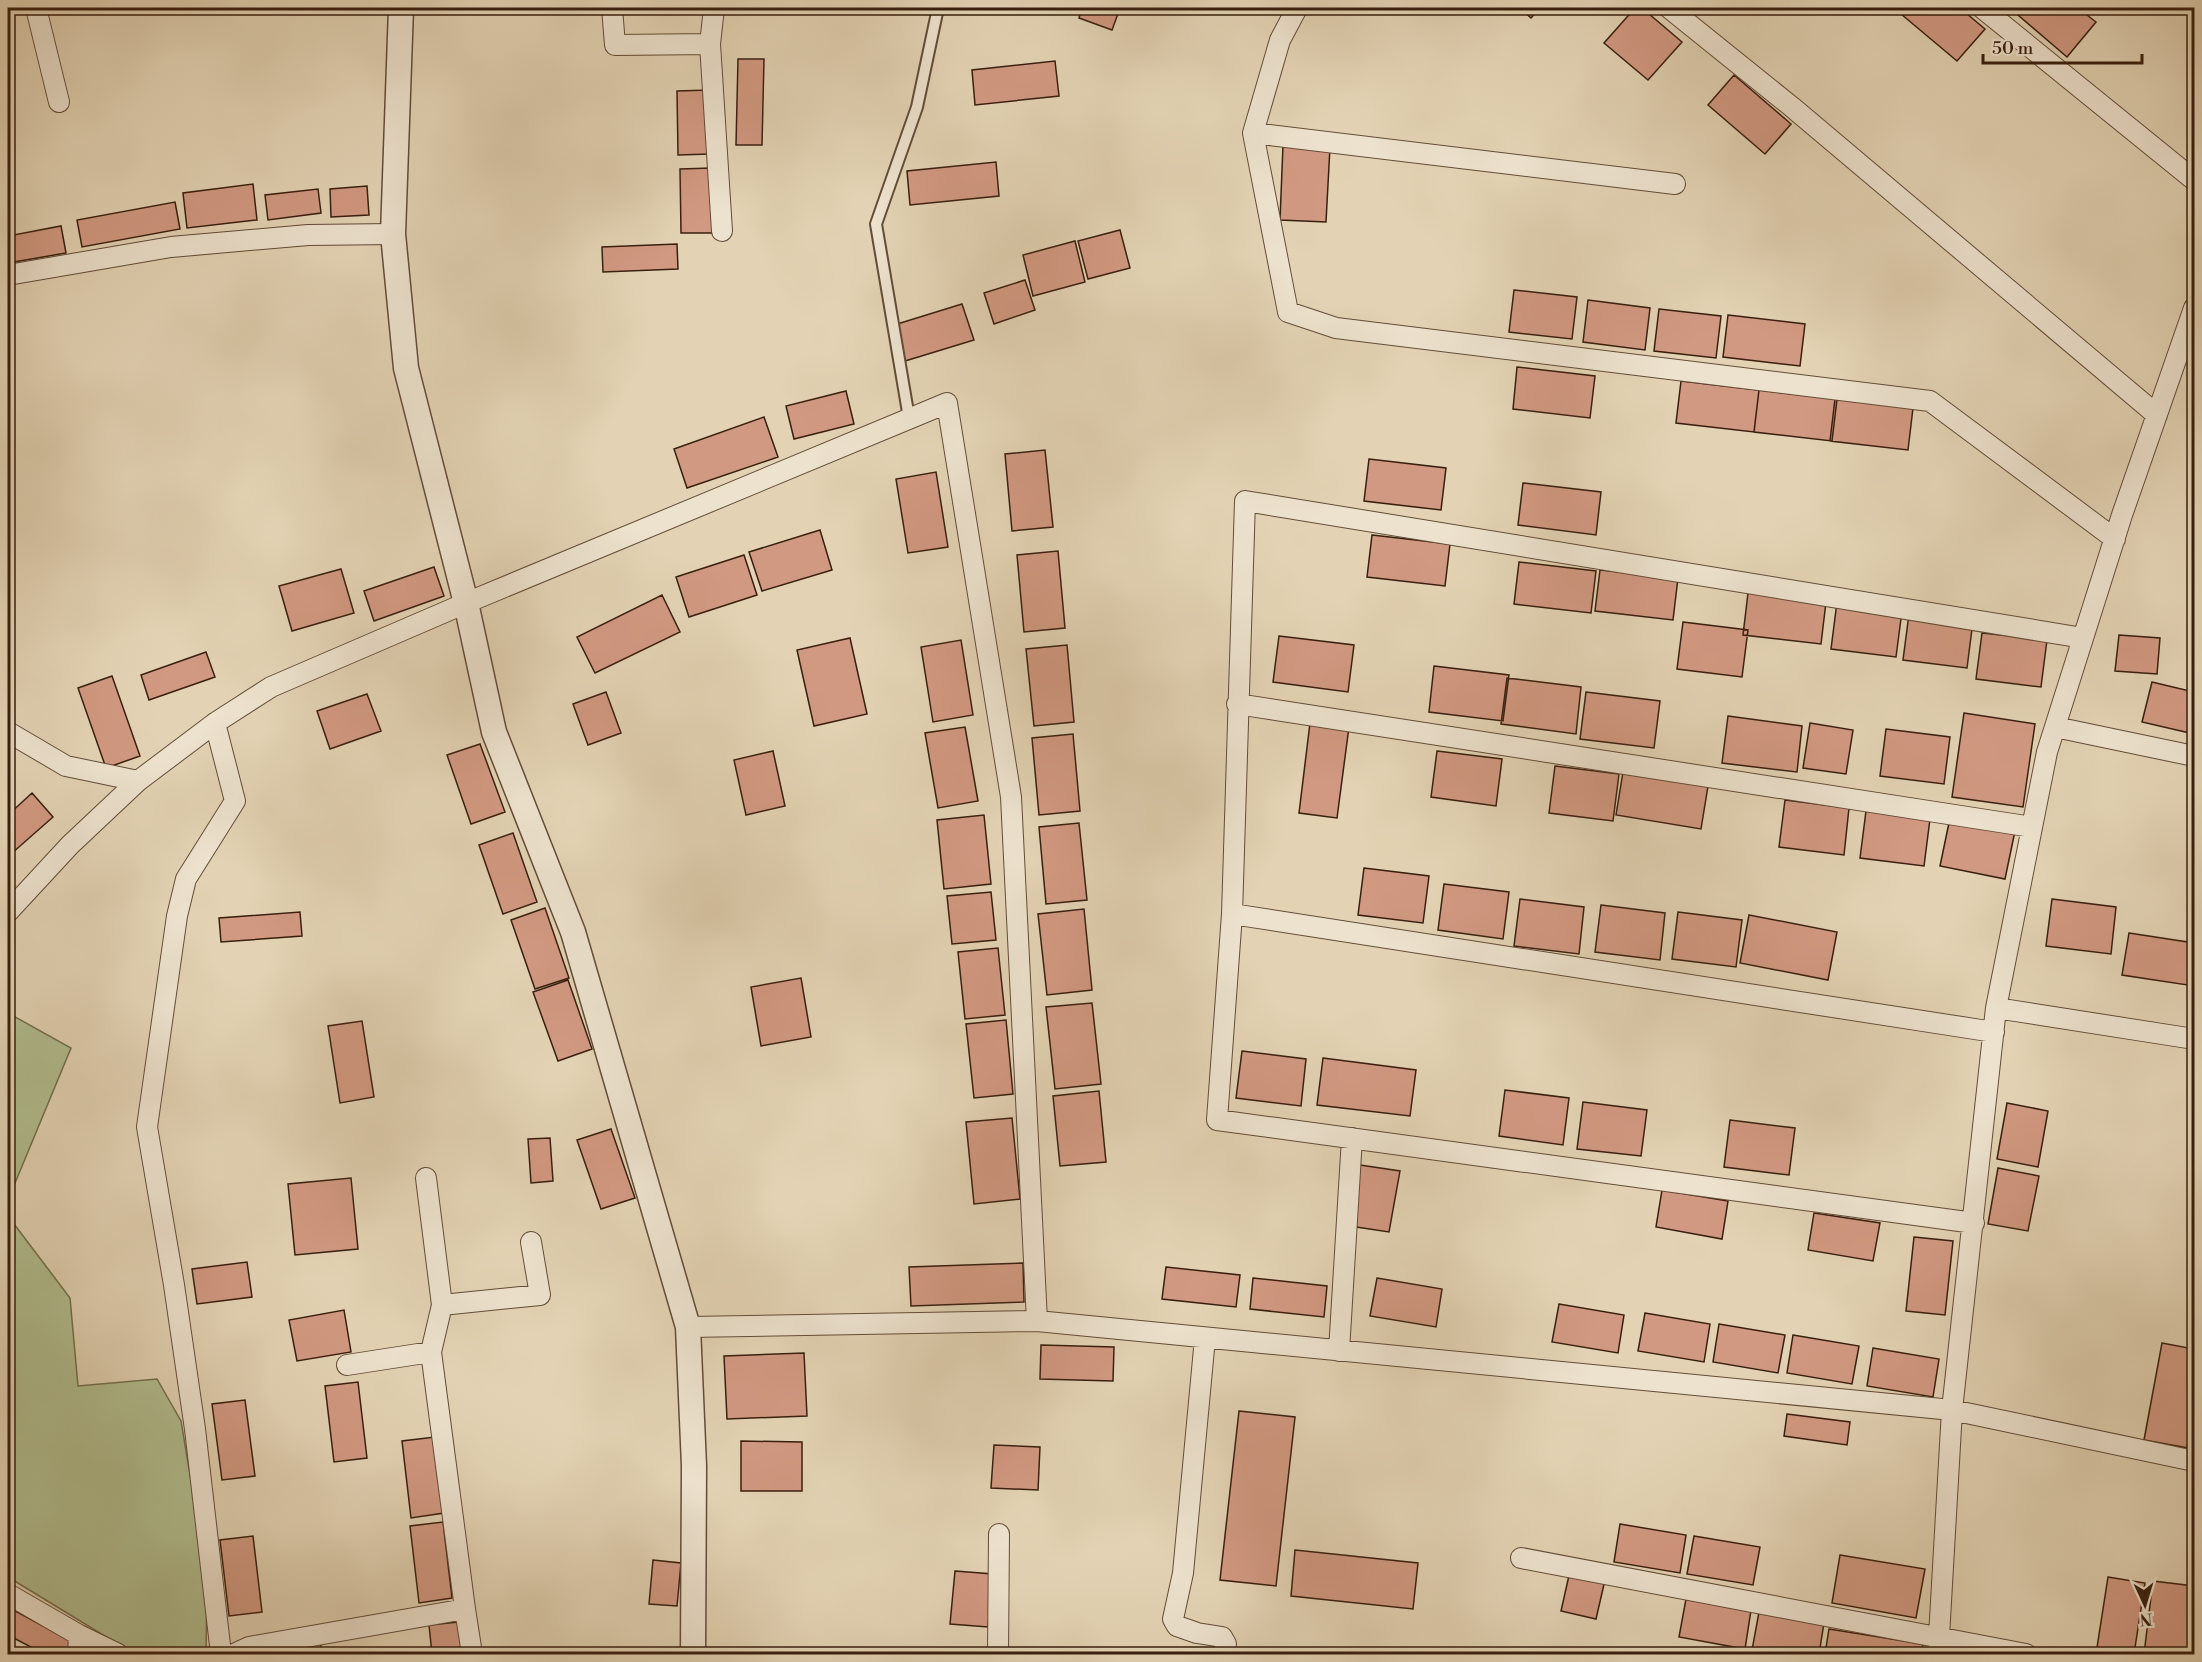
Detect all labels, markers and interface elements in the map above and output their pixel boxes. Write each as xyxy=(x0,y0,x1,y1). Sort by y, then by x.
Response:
scale bar xyxy=(1983,27,2142,65)
text: 50 m xyxy=(1992,37,2034,60)
north arrow xyxy=(2115,1575,2175,1635)
text: N xyxy=(2139,1609,2153,1629)

